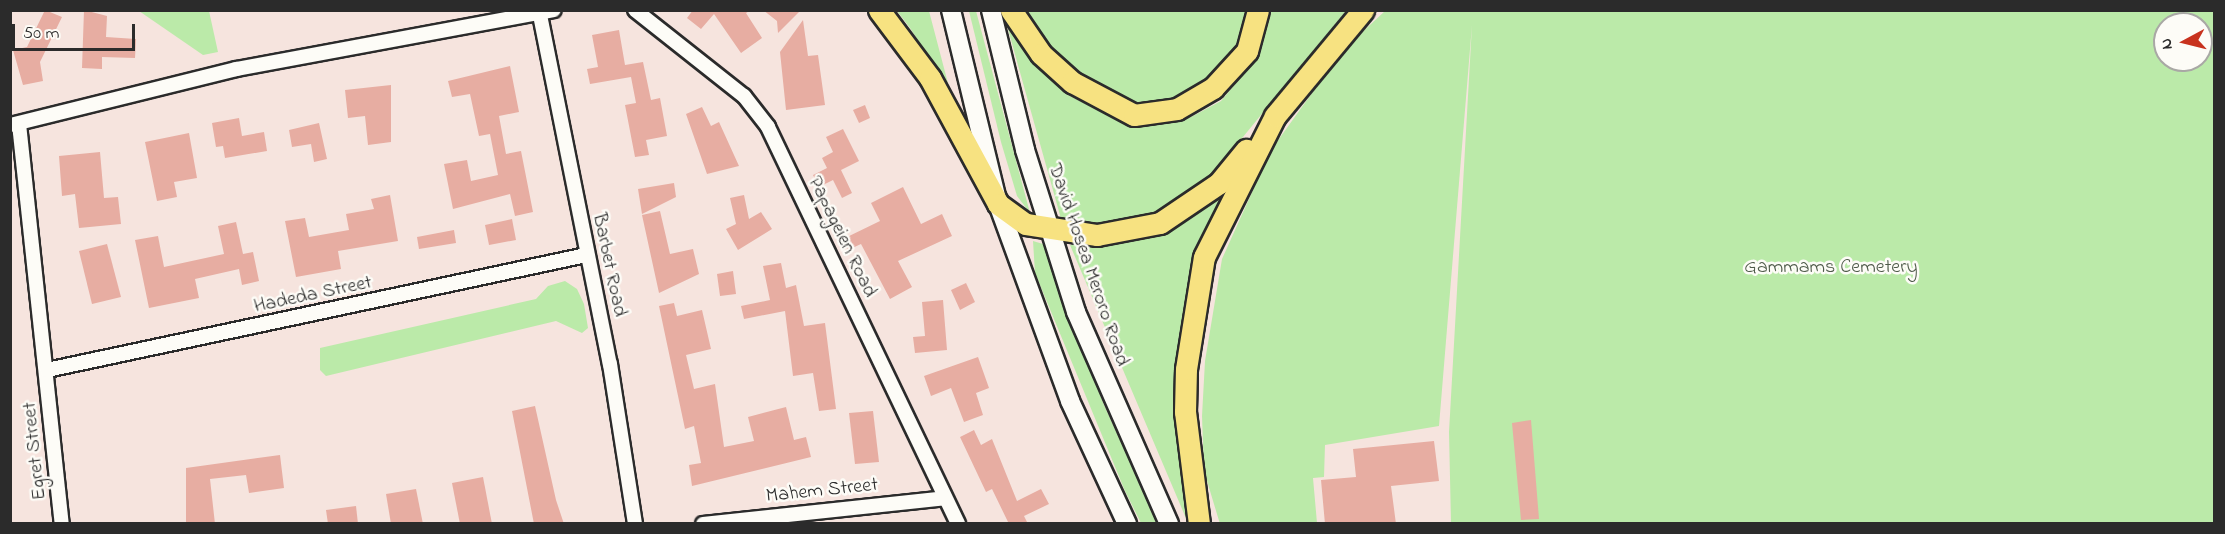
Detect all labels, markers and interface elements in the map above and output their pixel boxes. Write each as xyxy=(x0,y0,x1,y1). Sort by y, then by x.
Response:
scale bar xyxy=(15,12,138,50)
north arrow xyxy=(2153,12,2213,72)
text: 50 m xyxy=(23,21,60,47)
text: N xyxy=(2155,37,2180,51)
street label: David Hosea Meroro Road xyxy=(1042,160,1134,370)
street label: Papageien Road xyxy=(802,173,882,301)
street label: Barbet Road xyxy=(586,211,632,319)
park label: Gammams Cemetery xyxy=(1744,255,1918,279)
street label: Hadeda Street xyxy=(252,271,374,319)
street label: Egret Street xyxy=(18,401,52,501)
street label: Mahem Street xyxy=(765,473,879,509)

